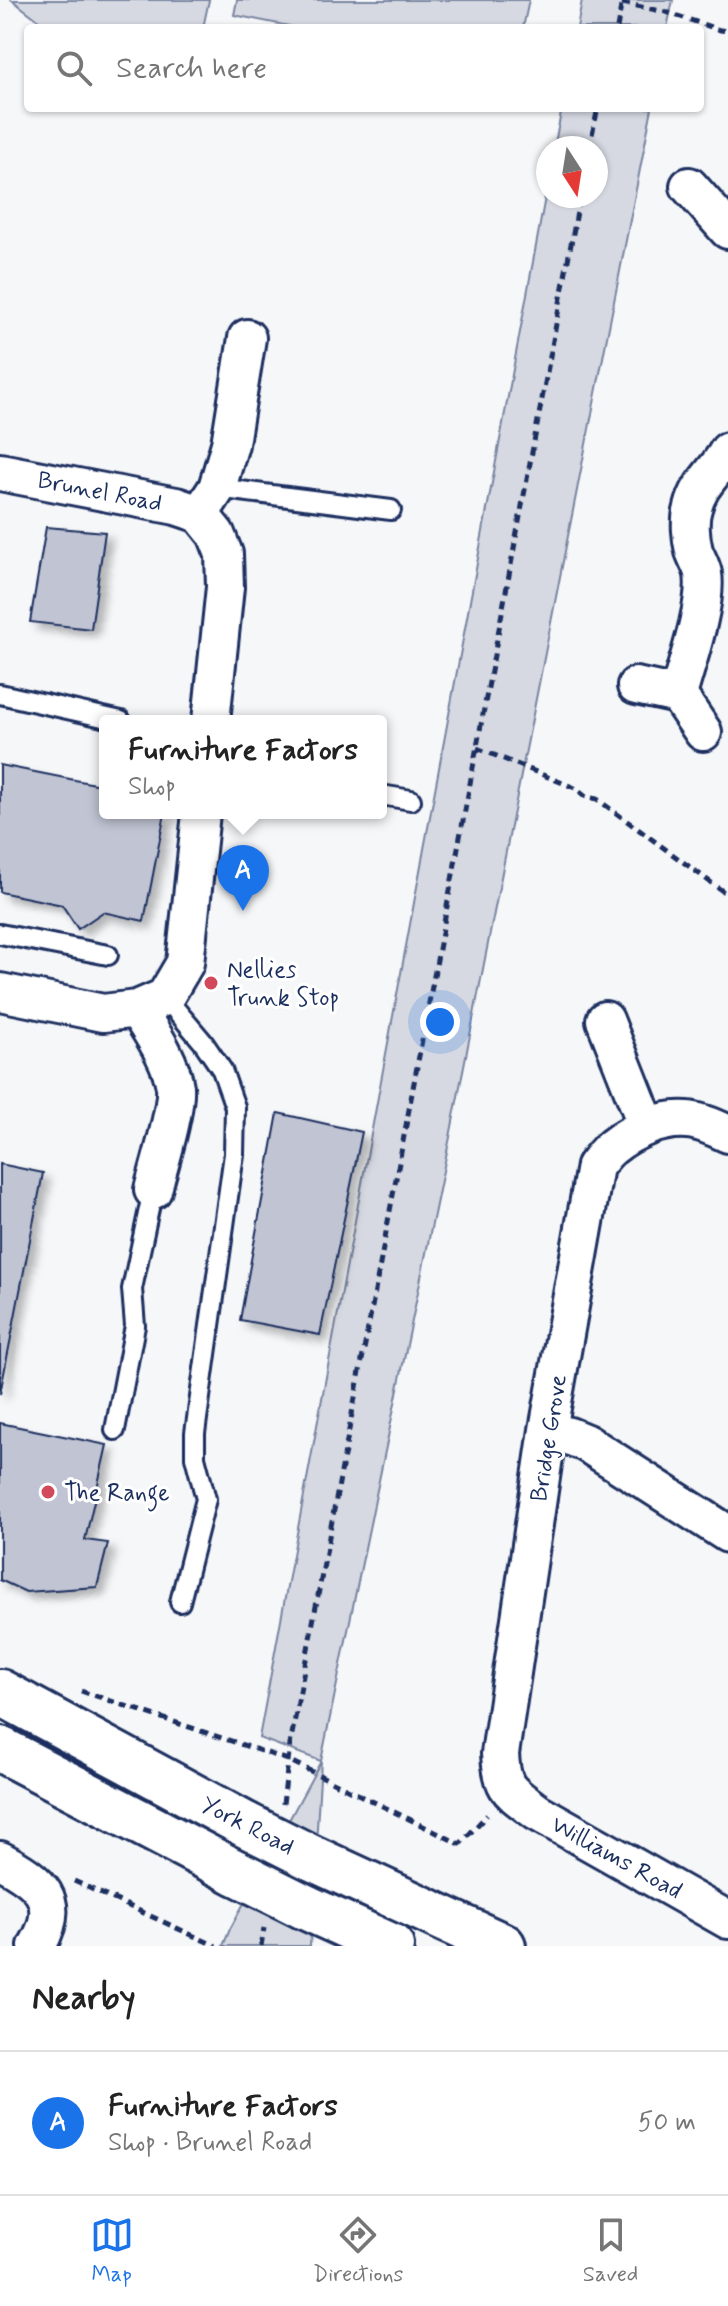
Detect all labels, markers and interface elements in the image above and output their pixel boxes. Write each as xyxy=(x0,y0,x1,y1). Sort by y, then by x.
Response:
search box xyxy=(24,24,704,112)
icon: search xyxy=(52,46,96,90)
text: Search here xyxy=(116,49,267,88)
north arrow xyxy=(536,136,608,208)
street label: Brunel Road xyxy=(35,465,165,520)
popup xyxy=(99,715,387,819)
text: Furniture Factors xyxy=(128,731,358,770)
text: Shop xyxy=(128,770,176,804)
pin: A xyxy=(217,845,269,911)
place label: Nellies Trunk Stop xyxy=(227,955,339,1014)
marker: Nellies Trunk Stop xyxy=(202,974,220,992)
your location xyxy=(420,1002,460,1042)
street label: Bridge Grove xyxy=(524,1372,575,1504)
place label: The Range xyxy=(64,1478,170,1512)
marker: The Range xyxy=(39,1483,57,1501)
street label: York Road xyxy=(195,1790,299,1863)
street label: Williams Road xyxy=(545,1810,687,1907)
text: Nearby xyxy=(32,1976,136,2021)
text: Furniture Factors xyxy=(108,2087,338,2126)
text: A xyxy=(49,2106,67,2140)
text: 50 m xyxy=(638,2106,696,2140)
text: Shop · Brunel Road xyxy=(108,2126,312,2160)
tab: Map xyxy=(90,2213,134,2289)
tab: Directions xyxy=(313,2213,403,2289)
tab: Saved xyxy=(583,2213,638,2289)

